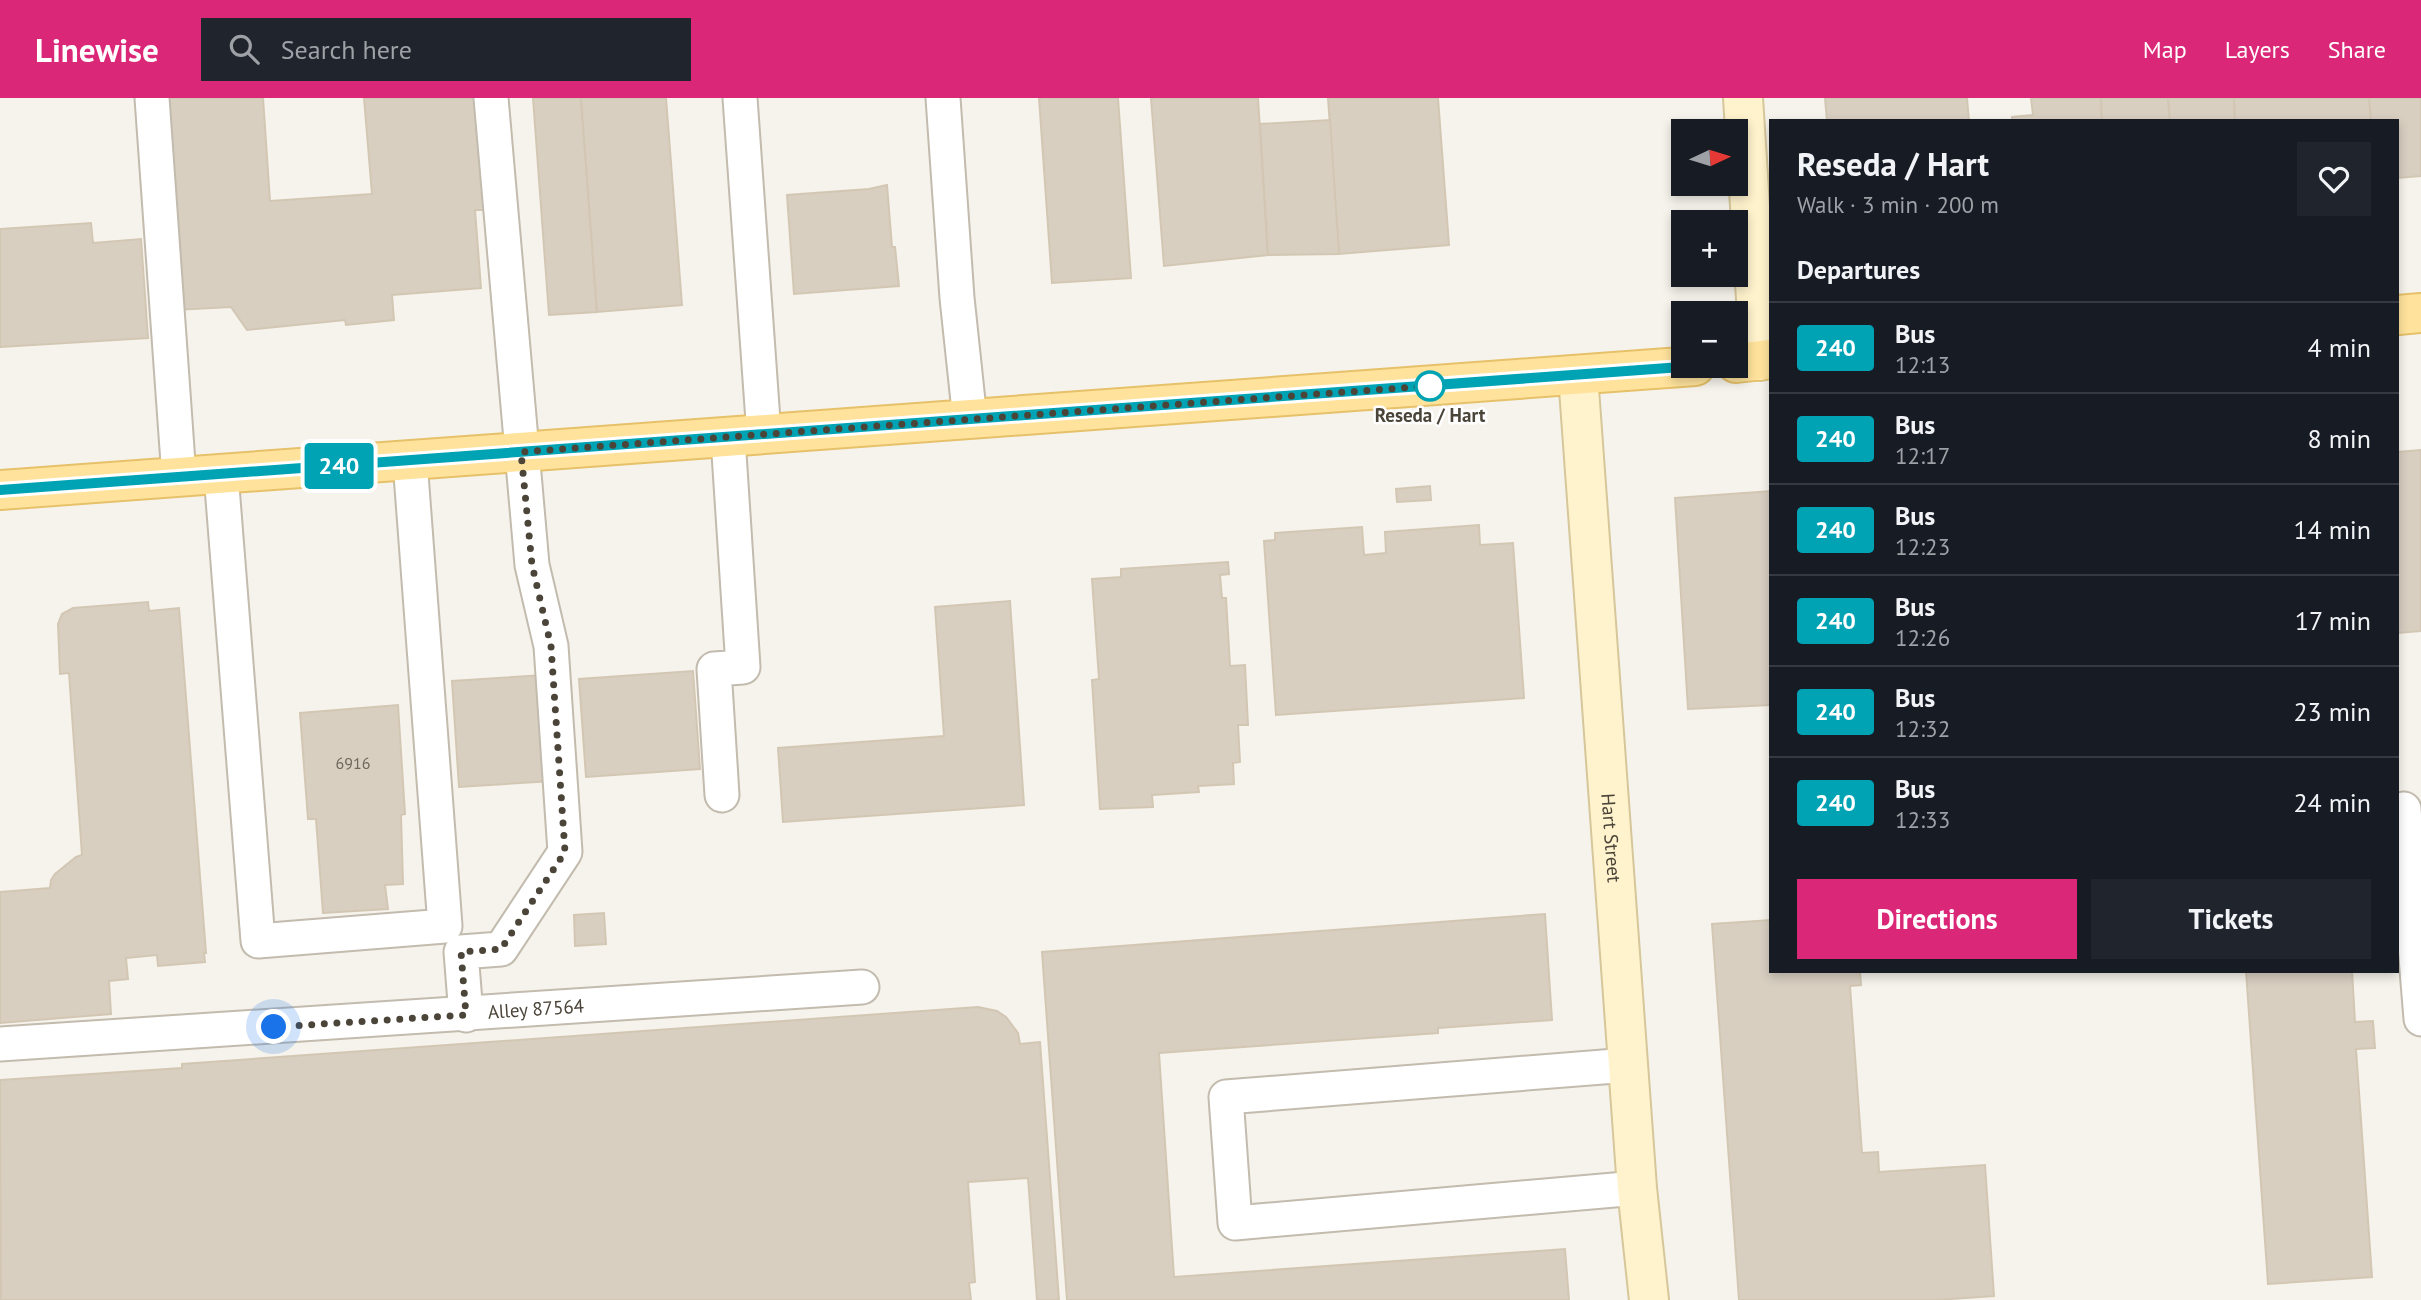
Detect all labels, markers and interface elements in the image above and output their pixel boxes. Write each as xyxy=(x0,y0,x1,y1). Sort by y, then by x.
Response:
search box xyxy=(201,18,691,81)
text: Linewise xyxy=(35,28,159,71)
icon: search xyxy=(225,30,263,68)
text: Search here xyxy=(281,33,412,66)
text: Map xyxy=(2143,34,2187,65)
text: Layers xyxy=(2225,34,2290,65)
text: Share xyxy=(2328,34,2386,65)
north arrow xyxy=(1671,119,1748,196)
map controls xyxy=(1671,119,1748,378)
text: Reseda / Hart xyxy=(1797,142,1989,185)
button: heart xyxy=(2297,142,2371,216)
text: Walk · 3 min · 200 m xyxy=(1797,190,1999,219)
button: + xyxy=(1671,210,1748,287)
text: Departures xyxy=(1797,253,1920,286)
button: − xyxy=(1671,301,1748,378)
text: Bus xyxy=(1895,317,1935,350)
text: 4 min xyxy=(2308,331,2371,364)
text: 240 xyxy=(1815,332,1856,363)
text: 12:13 xyxy=(1895,350,1950,379)
marker: Reseda / Hart xyxy=(1415,371,1445,401)
place label: Reseda / Hart xyxy=(1375,403,1486,427)
text: Bus xyxy=(1895,408,1935,441)
text: 8 min xyxy=(2308,422,2371,455)
text: 240 xyxy=(1815,423,1856,454)
text: 12:17 xyxy=(1895,441,1950,470)
line badge: 240 xyxy=(299,443,379,489)
text: 240 xyxy=(319,450,359,481)
text: Bus xyxy=(1895,499,1935,532)
text: 14 min xyxy=(2293,513,2371,546)
text: 240 xyxy=(1815,514,1856,545)
text: 12:23 xyxy=(1895,532,1950,561)
text: Bus xyxy=(1895,590,1935,623)
text: 17 min xyxy=(2295,604,2371,637)
text: 240 xyxy=(1815,605,1856,636)
text: 12:26 xyxy=(1895,623,1950,652)
text: Bus xyxy=(1895,681,1935,714)
text: 23 min xyxy=(2293,695,2371,728)
text: 240 xyxy=(1815,696,1856,727)
text: 12:32 xyxy=(1895,714,1950,743)
house number: 6916 xyxy=(336,753,370,773)
text: Bus xyxy=(1895,772,1935,805)
text: 24 min xyxy=(2293,786,2371,819)
text: 240 xyxy=(1815,787,1856,818)
street label: Hart Street xyxy=(1596,792,1627,884)
text: 12:33 xyxy=(1895,805,1950,834)
button: Directions xyxy=(1797,879,2077,959)
button: Tickets xyxy=(2091,879,2371,959)
street label: Alley 87564 xyxy=(487,993,585,1024)
your location xyxy=(256,1009,291,1044)

